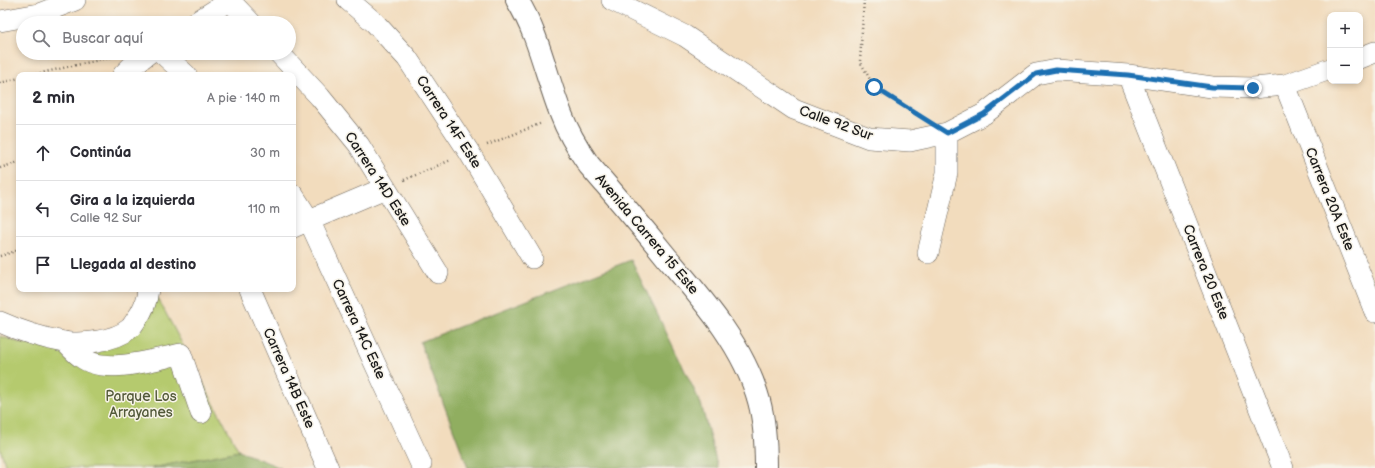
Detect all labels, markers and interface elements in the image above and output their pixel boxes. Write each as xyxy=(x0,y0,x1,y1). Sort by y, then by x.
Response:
map controls xyxy=(1327,12,1363,84)
button: + xyxy=(1327,12,1363,48)
search box xyxy=(16,16,296,60)
icon: search xyxy=(30,27,52,49)
text: Buscar aquí xyxy=(62,29,143,48)
button: − xyxy=(1327,48,1363,84)
street label: Carrera 14F Este xyxy=(413,73,485,171)
route start xyxy=(865,78,883,96)
route end xyxy=(1244,79,1262,97)
text: 2 min xyxy=(32,88,75,108)
text: A pie · 140 m xyxy=(207,90,280,106)
street label: Calle 92 Sur xyxy=(797,102,876,145)
street label: Carrera 14D Este xyxy=(341,129,415,229)
icon: ahead xyxy=(32,142,54,164)
text: Continúa xyxy=(70,143,131,162)
text: 30 m xyxy=(250,145,280,161)
street label: Carrera 20A Este xyxy=(1302,145,1358,253)
street label: Avenida Carrera 15 Este xyxy=(592,170,702,298)
text: Gira a la izquierda xyxy=(70,191,195,210)
icon: left xyxy=(32,198,54,220)
text: 110 m xyxy=(248,201,280,217)
text: Calle 92 Sur xyxy=(70,210,142,226)
street label: Carrera 20 Este xyxy=(1179,222,1233,322)
icon: arrive xyxy=(32,254,54,276)
text: Llegada al destino xyxy=(70,255,196,274)
street label: Carrera 14C Este xyxy=(328,276,390,382)
street label: Carrera 14B Este xyxy=(259,325,319,431)
park label: Parque Los Arrayanes xyxy=(105,388,177,421)

